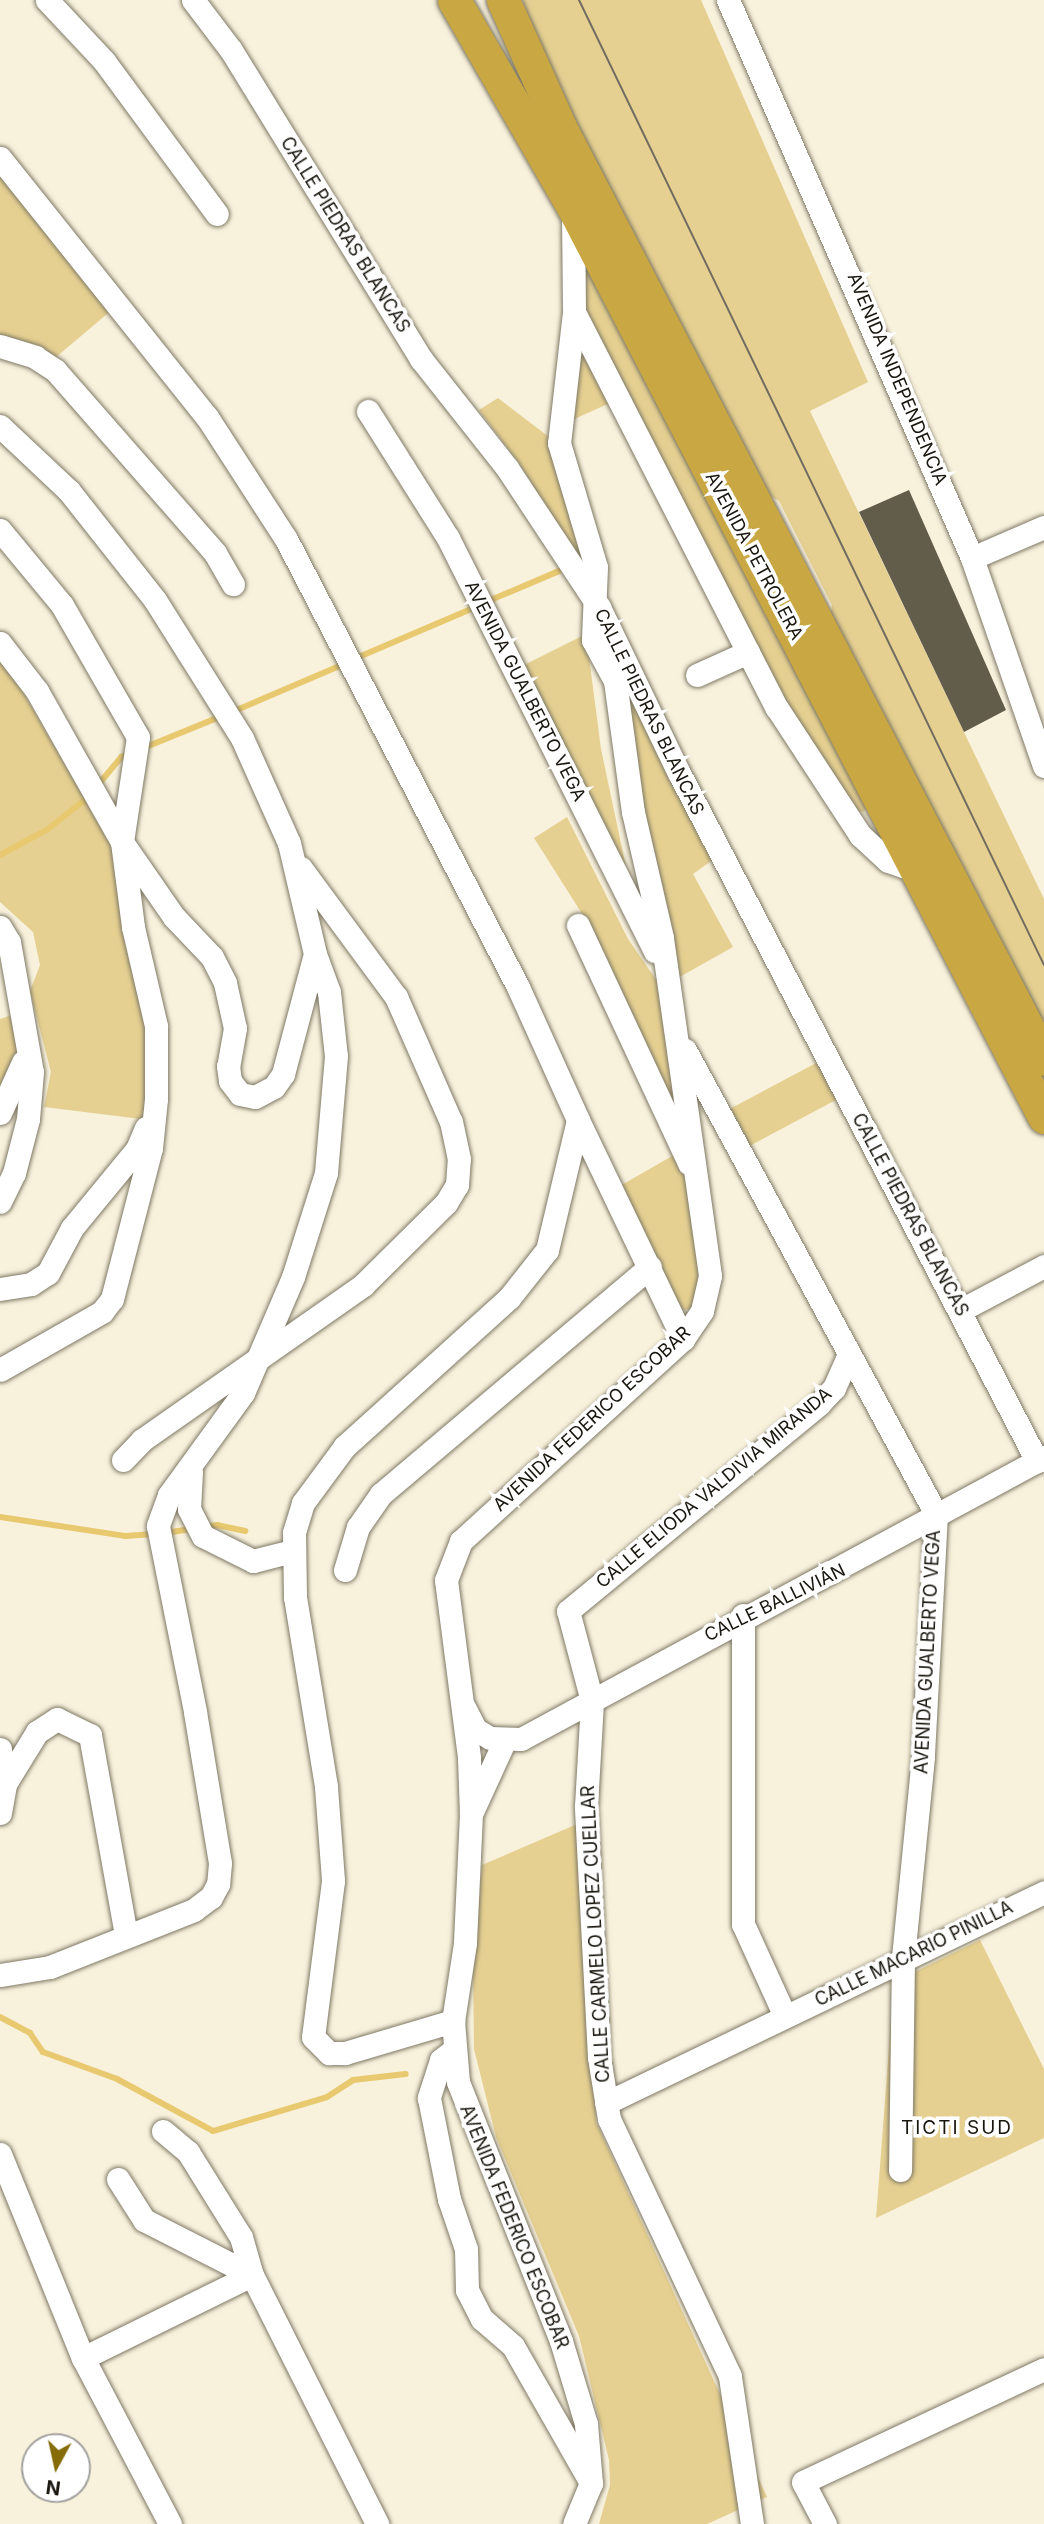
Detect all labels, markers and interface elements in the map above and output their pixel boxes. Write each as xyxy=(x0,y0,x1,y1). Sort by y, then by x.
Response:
street label: CALLE PIEDRAS BLANCAS xyxy=(276,133,414,337)
street label: AVENIDA INDEPENDENCIA xyxy=(842,270,952,488)
street label: AVENIDA PETROLERA xyxy=(701,468,807,644)
street label: AVENIDA GUALBERTO VEGA xyxy=(460,577,590,805)
street label: CALLE PIEDRAS BLANCAS xyxy=(590,605,708,819)
street label: CALLE PIEDRAS BLANCAS xyxy=(847,1110,973,1320)
street label: AVENIDA FEDERICO ESCOBAR xyxy=(489,1322,695,1516)
street label: CALLE ELIODA VALDIVIA MIRANDA xyxy=(592,1383,836,1593)
street label: AVENIDA GUALBERTO VEGA xyxy=(911,1529,945,1775)
street label: CALLE BALLIVIÁN xyxy=(701,1560,849,1646)
street label: CALLE CARMELO LOPEZ CUELLAR xyxy=(577,1785,615,2083)
street label: CALLE MACARIO PINILLA xyxy=(812,1897,1016,2011)
street label: AVENIDA FEDERICO ESCOBAR xyxy=(455,2102,573,2352)
district label: TICTI SUD xyxy=(902,2117,1012,2139)
north arrow xyxy=(21,2433,91,2503)
text: N xyxy=(45,2475,62,2500)

